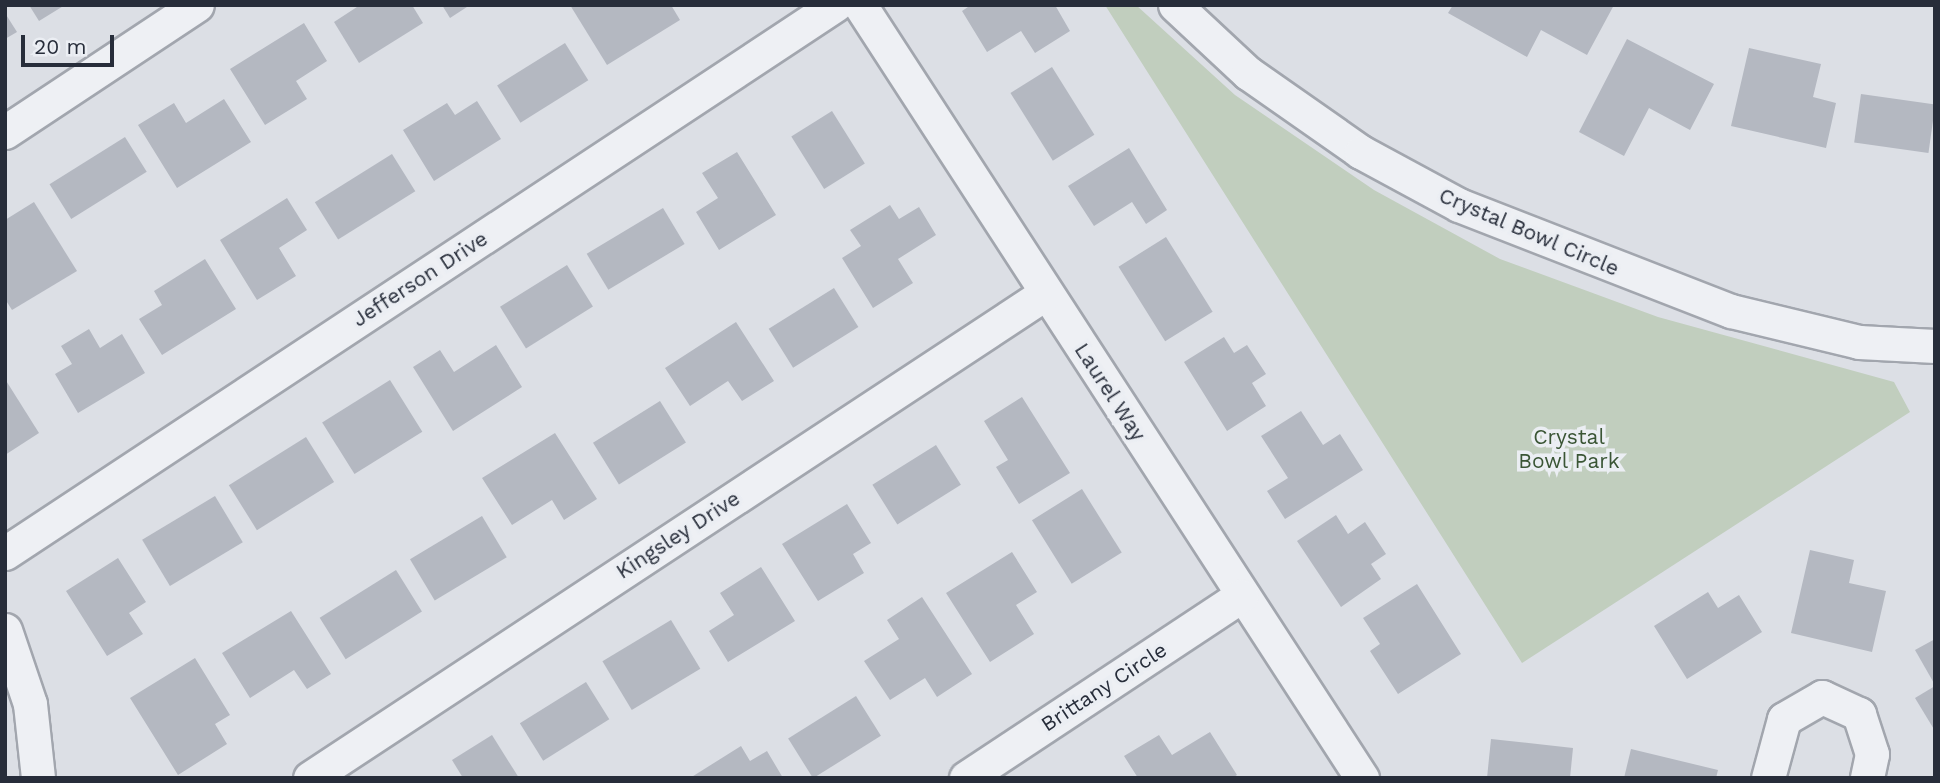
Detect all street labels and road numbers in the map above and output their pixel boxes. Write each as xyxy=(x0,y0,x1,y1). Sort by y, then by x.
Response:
street label: Crystal Bowl Circle xyxy=(1435,182,1623,282)
street label: Jefferson Drive xyxy=(348,226,492,332)
street label: Laurel Way xyxy=(1069,338,1151,446)
street label: Kingsley Drive xyxy=(611,486,745,584)
street label: Brittany Circle xyxy=(1036,637,1172,737)

